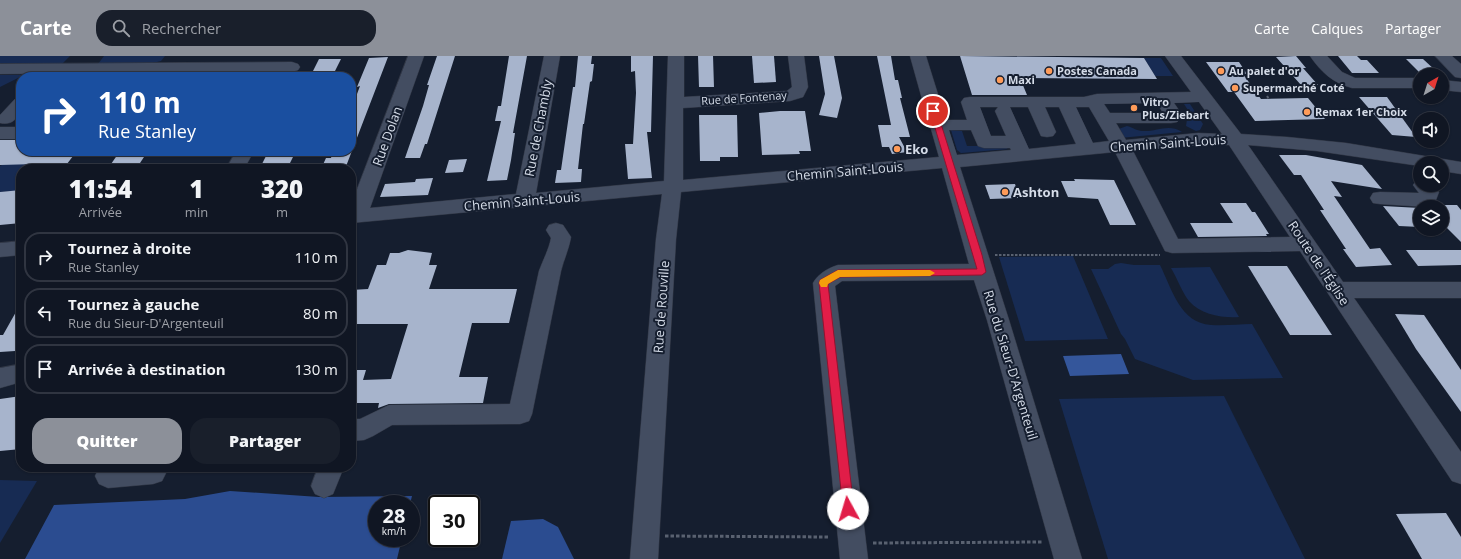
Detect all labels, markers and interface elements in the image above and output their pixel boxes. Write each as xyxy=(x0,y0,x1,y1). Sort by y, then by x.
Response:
search box xyxy=(96,10,376,46)
text: Carte xyxy=(20,15,72,41)
icon: search xyxy=(110,17,132,39)
text: Rechercher xyxy=(142,18,221,38)
text: Carte xyxy=(1254,19,1289,38)
text: Calques xyxy=(1311,19,1363,38)
text: Partager xyxy=(1385,19,1441,38)
place label: Postes Canada xyxy=(1057,63,1137,78)
place label: Au palet d'or xyxy=(1229,63,1299,78)
marker: Postes Canada xyxy=(1044,66,1054,76)
marker: Au palet d'or xyxy=(1216,66,1226,76)
north arrow xyxy=(1413,68,1449,104)
map controls xyxy=(1413,68,1449,236)
place label: Maxi xyxy=(1008,72,1035,87)
marker: Maxi xyxy=(995,75,1005,85)
street label: Rue de Chambly xyxy=(520,77,556,178)
place label: Supermarché Coté xyxy=(1243,80,1345,95)
text: 110 m xyxy=(98,83,181,121)
marker: Supermarché Coté xyxy=(1230,83,1240,93)
street label: Rue de Fontenay xyxy=(701,87,788,108)
icon: right xyxy=(32,88,84,140)
pin xyxy=(916,94,950,128)
place label: Vitro Plus/Ziebart xyxy=(1142,94,1209,122)
icon: arrive xyxy=(922,100,944,122)
marker: Vitro Plus/Ziebart xyxy=(1129,103,1139,113)
street label: Rue Dolan xyxy=(368,104,406,168)
place label: Remax 1er Choix xyxy=(1315,104,1407,119)
marker: Remax 1er Choix xyxy=(1302,107,1312,117)
button: sound xyxy=(1413,112,1449,148)
text: Rue Stanley xyxy=(98,119,196,143)
street label: Chemin Saint-Louis xyxy=(1109,130,1227,156)
place label: Eko xyxy=(905,140,928,158)
marker: Eko xyxy=(892,144,902,154)
button: search xyxy=(1413,156,1449,192)
street label: Chemin Saint-Louis xyxy=(786,157,904,185)
text: 11:54 xyxy=(69,172,132,205)
text: 1 xyxy=(189,172,204,205)
text: 320 xyxy=(261,172,303,205)
place label: Ashton xyxy=(1013,183,1059,201)
street label: Chemin Saint-Louis xyxy=(463,187,581,215)
marker: Ashton xyxy=(1000,187,1010,197)
button: layers xyxy=(1413,200,1449,236)
text: Arrivée xyxy=(79,203,122,221)
text: min xyxy=(185,203,208,221)
text: m xyxy=(276,203,288,221)
street label: Route de l'Église xyxy=(1284,217,1354,309)
text: Tournez à droite xyxy=(68,238,191,258)
icon: right xyxy=(34,246,56,268)
text: 110 m xyxy=(294,247,338,267)
text: Rue Stanley xyxy=(68,258,139,276)
street label: Rue de Rouville xyxy=(649,260,673,354)
street label: Rue du Sieur-D'Argenteuil xyxy=(980,288,1042,442)
text: Tournez à gauche xyxy=(68,294,199,314)
icon: left xyxy=(34,302,56,324)
text: 80 m xyxy=(303,303,338,323)
text: Rue du Sieur-D'Argenteuil xyxy=(68,314,224,332)
icon: arrive xyxy=(34,358,56,380)
text: Arrivée à destination xyxy=(68,359,226,379)
text: 130 m xyxy=(294,359,338,379)
button: Quitter xyxy=(32,418,182,464)
button: Partager xyxy=(190,418,340,464)
position arrow xyxy=(827,488,869,530)
speed limit sign: 30 xyxy=(428,495,480,547)
text: 28 xyxy=(383,502,405,529)
text: km/h xyxy=(382,524,406,538)

